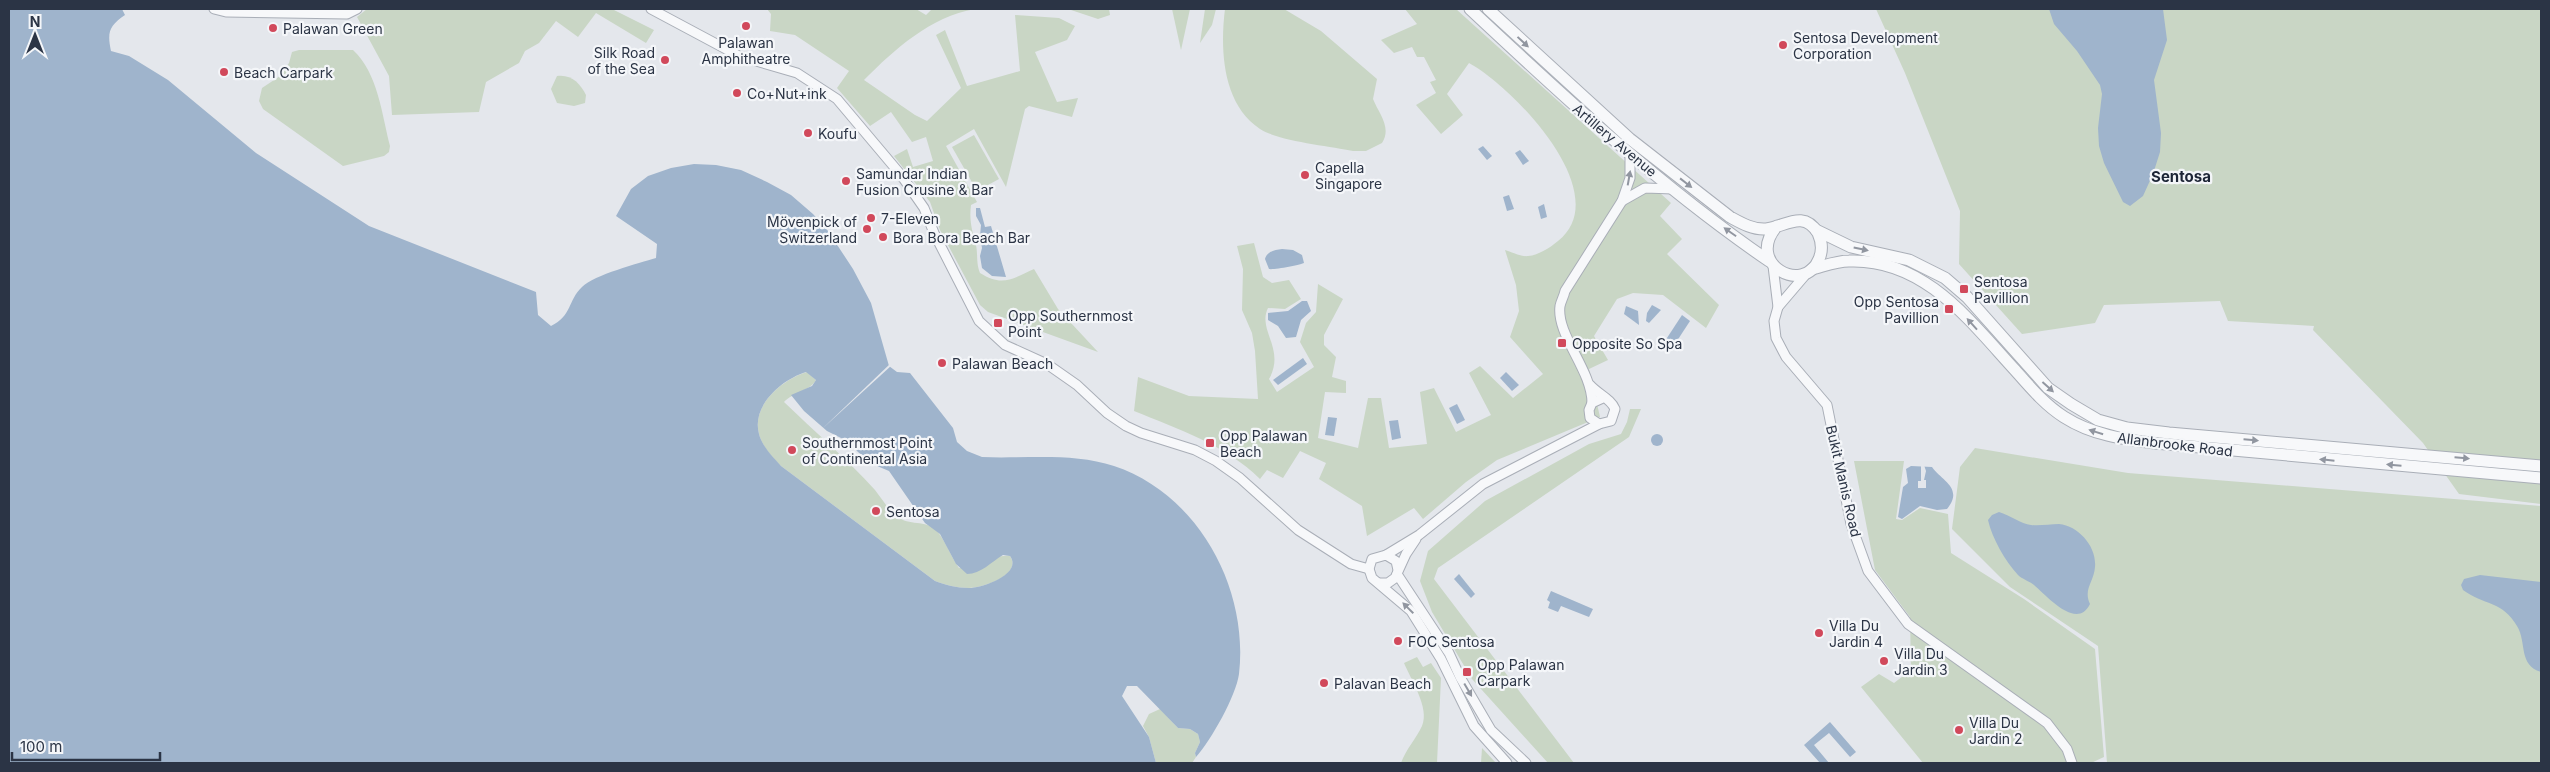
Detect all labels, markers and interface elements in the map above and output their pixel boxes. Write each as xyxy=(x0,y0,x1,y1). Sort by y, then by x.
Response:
north arrow xyxy=(10,10,60,60)
text: N xyxy=(30,13,40,30)
place label: Palawan Green xyxy=(283,20,383,37)
marker: Palawan Amphitheatre xyxy=(740,20,752,32)
marker: Palawan Green xyxy=(267,22,279,34)
place label: Sentosa Development Corporation xyxy=(1793,29,1938,62)
place label: Palawan Amphitheatre xyxy=(702,34,790,67)
one-way arrow xyxy=(1517,36,1529,48)
marker: Sentosa Development Corporation xyxy=(1777,39,1789,51)
place label: Silk Road of the Sea xyxy=(587,44,655,77)
marker: Silk Road of the Sea xyxy=(659,54,671,66)
place label: Beach Carpark xyxy=(234,64,333,81)
marker: Beach Carpark xyxy=(218,66,230,78)
place label: Co+Nut+ink xyxy=(747,85,827,102)
marker: Co+Nut+ink xyxy=(731,87,743,99)
street label: Artillery Avenue xyxy=(1569,100,1661,180)
place label: Koufu xyxy=(818,125,857,142)
marker: Koufu xyxy=(802,127,814,139)
place label: Capella Singapore xyxy=(1315,159,1382,192)
place label: Samundar Indian Fusion Crusine & Bar xyxy=(856,165,994,198)
district label: Sentosa xyxy=(2151,167,2211,186)
marker: Capella Singapore xyxy=(1299,169,1311,181)
one-way arrow xyxy=(1625,169,1633,185)
marker: Samundar Indian Fusion Crusine & Bar xyxy=(840,175,852,187)
one-way arrow xyxy=(1679,177,1692,188)
place label: 7-Eleven xyxy=(881,210,939,227)
marker: 7-Eleven xyxy=(865,212,877,224)
place label: Mövenpick of Switzerland xyxy=(767,213,857,246)
marker: Mövenpick of Switzerland xyxy=(861,223,873,235)
one-way arrow xyxy=(1723,227,1737,237)
place label: Bora Bora Beach Bar xyxy=(893,229,1030,246)
marker: Bora Bora Beach Bar xyxy=(877,231,889,243)
one-way arrow xyxy=(1853,245,1868,253)
place label: Sentosa Pavillion xyxy=(1974,273,2029,306)
marker: Sentosa Pavillion xyxy=(1958,283,1970,295)
place label: Opp Sentosa Pavillion xyxy=(1854,293,1939,326)
marker: Opp Sentosa Pavillion xyxy=(1943,303,1955,315)
place label: Opp Southernmost Point xyxy=(1008,307,1133,340)
marker: Opp Southernmost Point xyxy=(992,317,1004,329)
one-way arrow xyxy=(1966,318,1978,330)
place label: Opposite So Spa xyxy=(1572,335,1682,352)
marker: Opposite So Spa xyxy=(1556,337,1568,349)
place label: Palawan Beach xyxy=(952,355,1053,372)
marker: Palawan Beach xyxy=(936,357,948,369)
one-way arrow xyxy=(2042,381,2054,393)
street label: Bukit Manis Road xyxy=(1823,423,1865,539)
place label: Opp Palawan Beach xyxy=(1220,427,1307,460)
one-way arrow xyxy=(2089,428,2104,435)
street label: Allanbrooke Road xyxy=(2116,428,2234,460)
place label: Southernmost Point of Continental Asia xyxy=(802,434,933,467)
one-way arrow xyxy=(2244,436,2260,444)
marker: Opp Palawan Beach xyxy=(1204,437,1216,449)
marker: Southernmost Point of Continental Asia xyxy=(786,444,798,456)
one-way arrow xyxy=(2454,454,2470,462)
one-way arrow xyxy=(2318,456,2334,464)
one-way arrow xyxy=(2386,461,2402,469)
place label: Sentosa xyxy=(886,503,940,520)
marker: Sentosa xyxy=(870,505,882,517)
one-way arrow xyxy=(1402,602,1414,614)
place label: Villa Du Jardin 4 xyxy=(1829,617,1883,650)
marker: Villa Du Jardin 4 xyxy=(1813,627,1825,639)
place label: FOC Sentosa xyxy=(1408,633,1495,650)
marker: FOC Sentosa xyxy=(1392,635,1404,647)
place label: Villa Du Jardin 3 xyxy=(1894,645,1948,678)
marker: Villa Du Jardin 3 xyxy=(1878,655,1890,667)
place label: Opp Palawan Carpark xyxy=(1477,656,1564,689)
marker: Opp Palawan Carpark xyxy=(1461,666,1473,678)
place label: Palavan Beach xyxy=(1334,675,1431,692)
marker: Palavan Beach xyxy=(1318,677,1330,689)
one-way arrow xyxy=(1463,684,1472,697)
place label: Villa Du Jardin 2 xyxy=(1969,714,2023,747)
marker: Villa Du Jardin 2 xyxy=(1953,724,1965,736)
scale bar xyxy=(12,730,160,762)
text: 100 m xyxy=(20,737,62,756)

